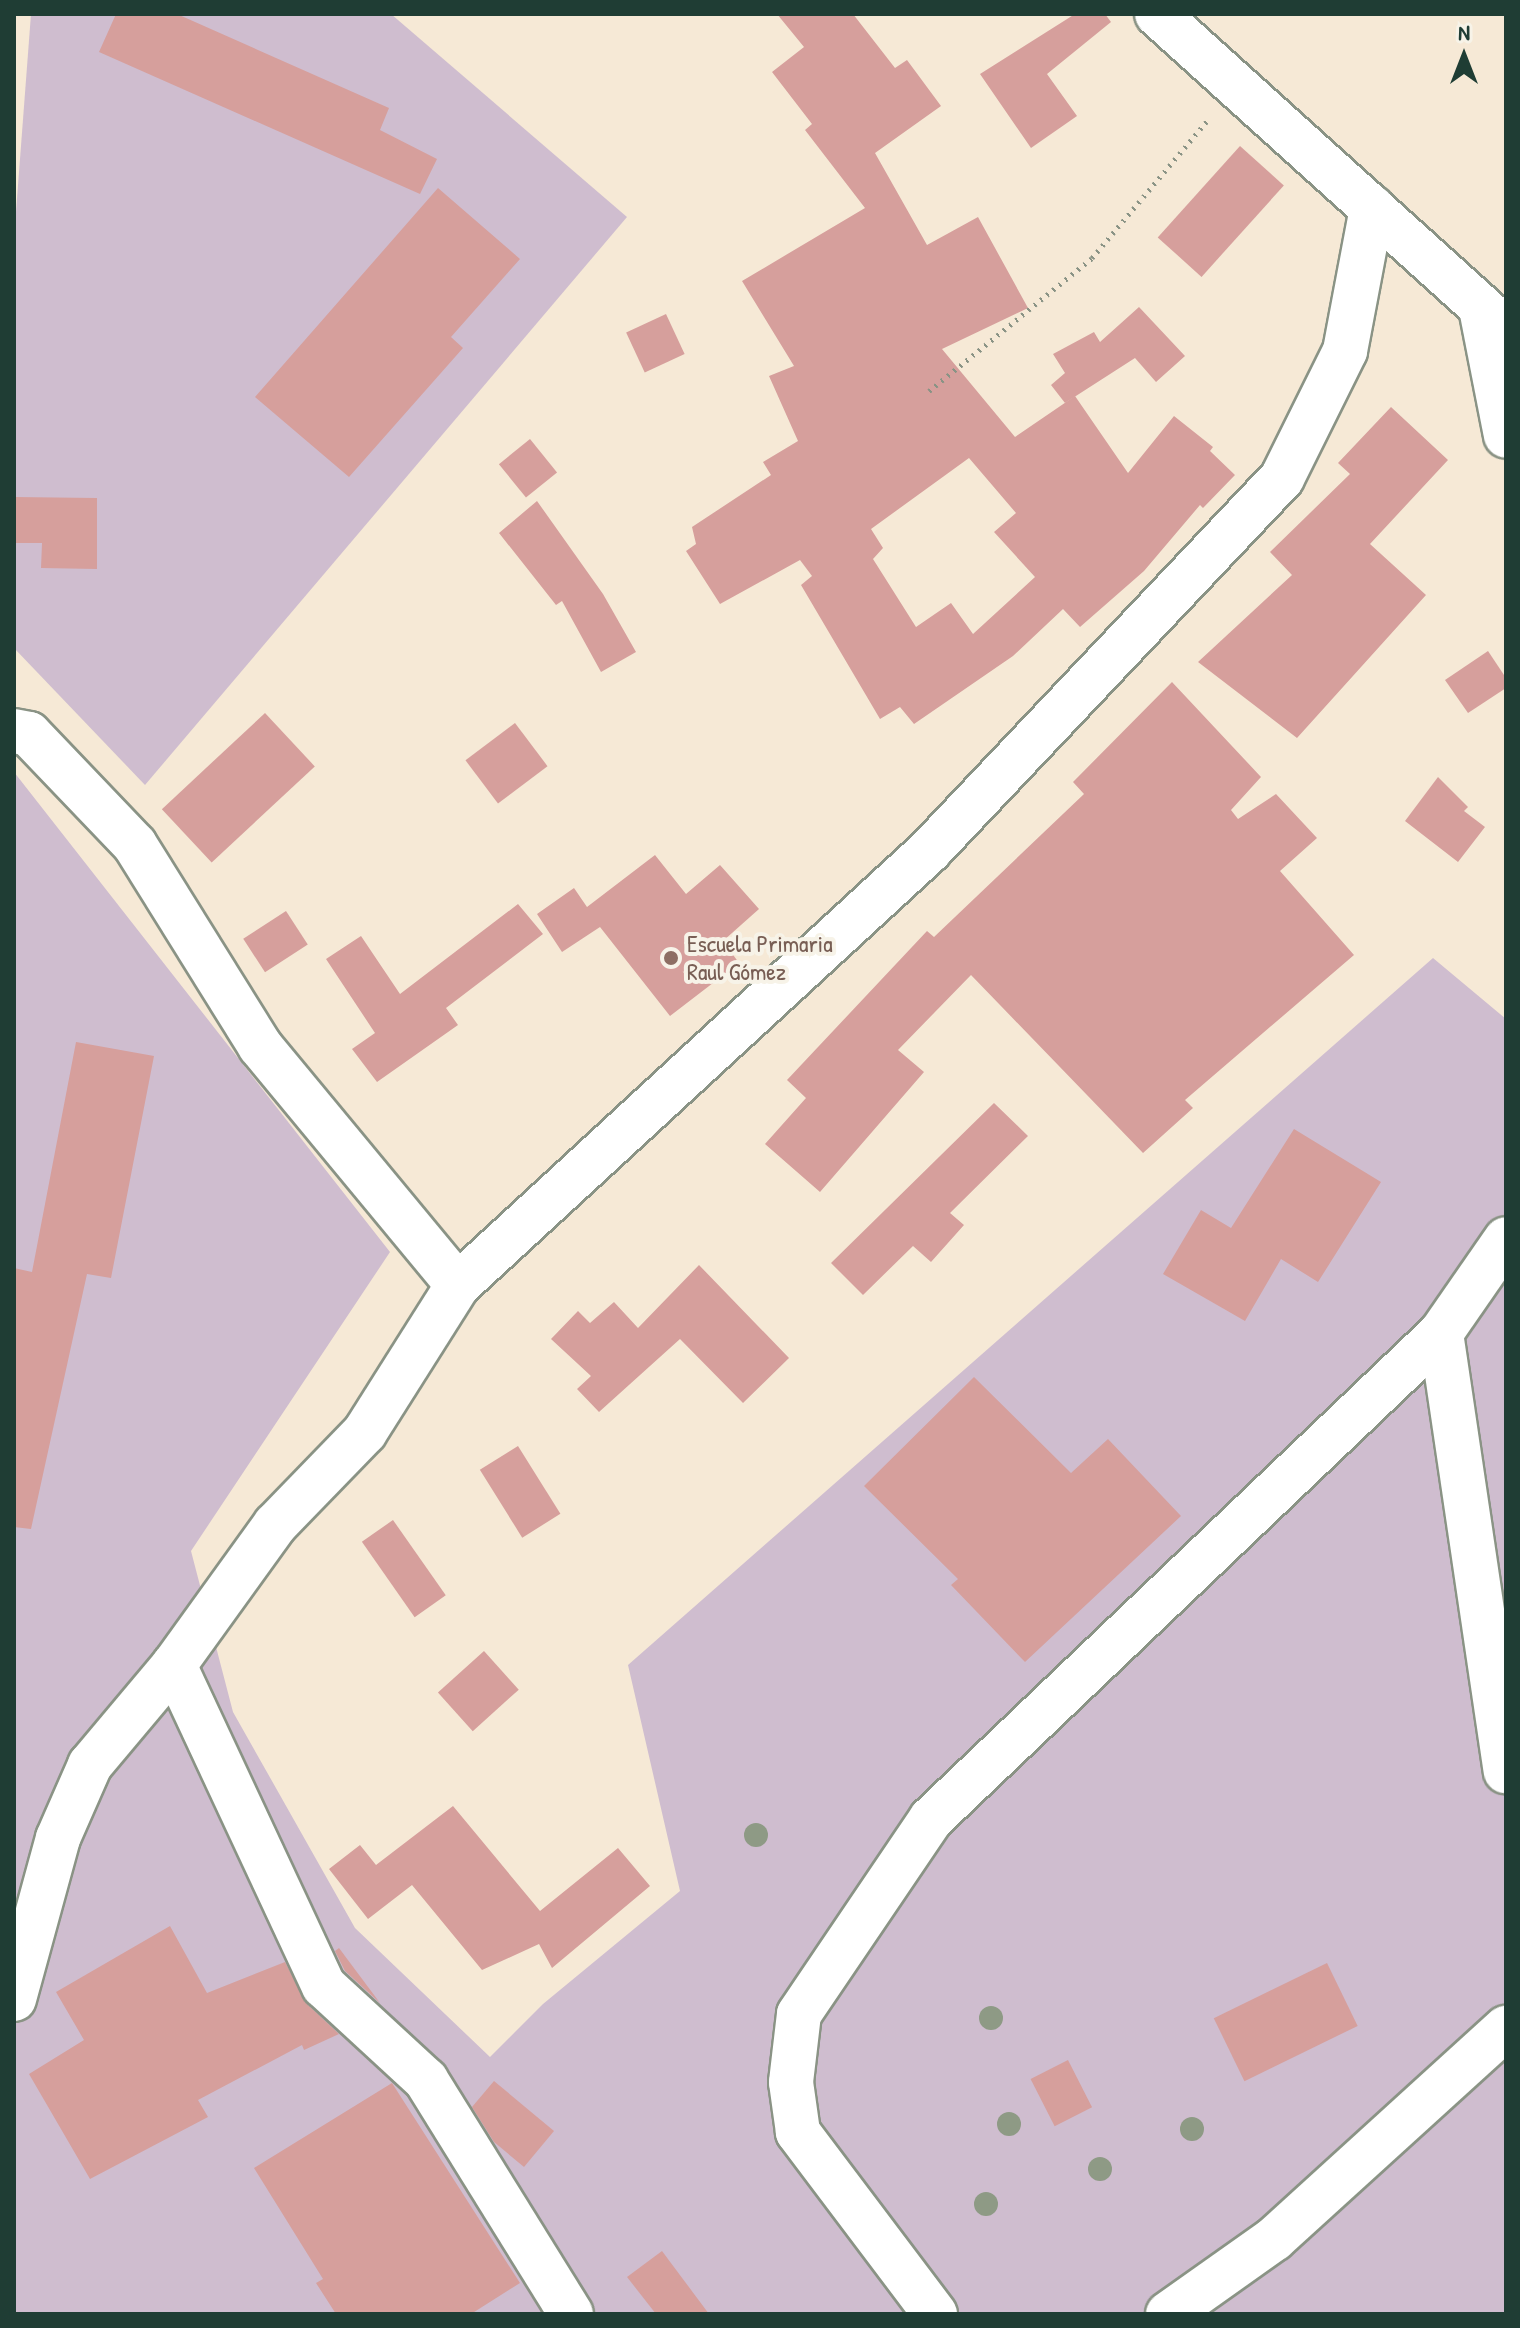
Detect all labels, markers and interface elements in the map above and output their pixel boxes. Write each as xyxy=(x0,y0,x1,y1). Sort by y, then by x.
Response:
north arrow xyxy=(1424,16,1504,96)
text: N xyxy=(1458,17,1470,47)
place label: Escuela Primaria Raul Gómez xyxy=(687,930,833,986)
marker: Escuela Primaria Raul Gómez xyxy=(662,949,680,967)

